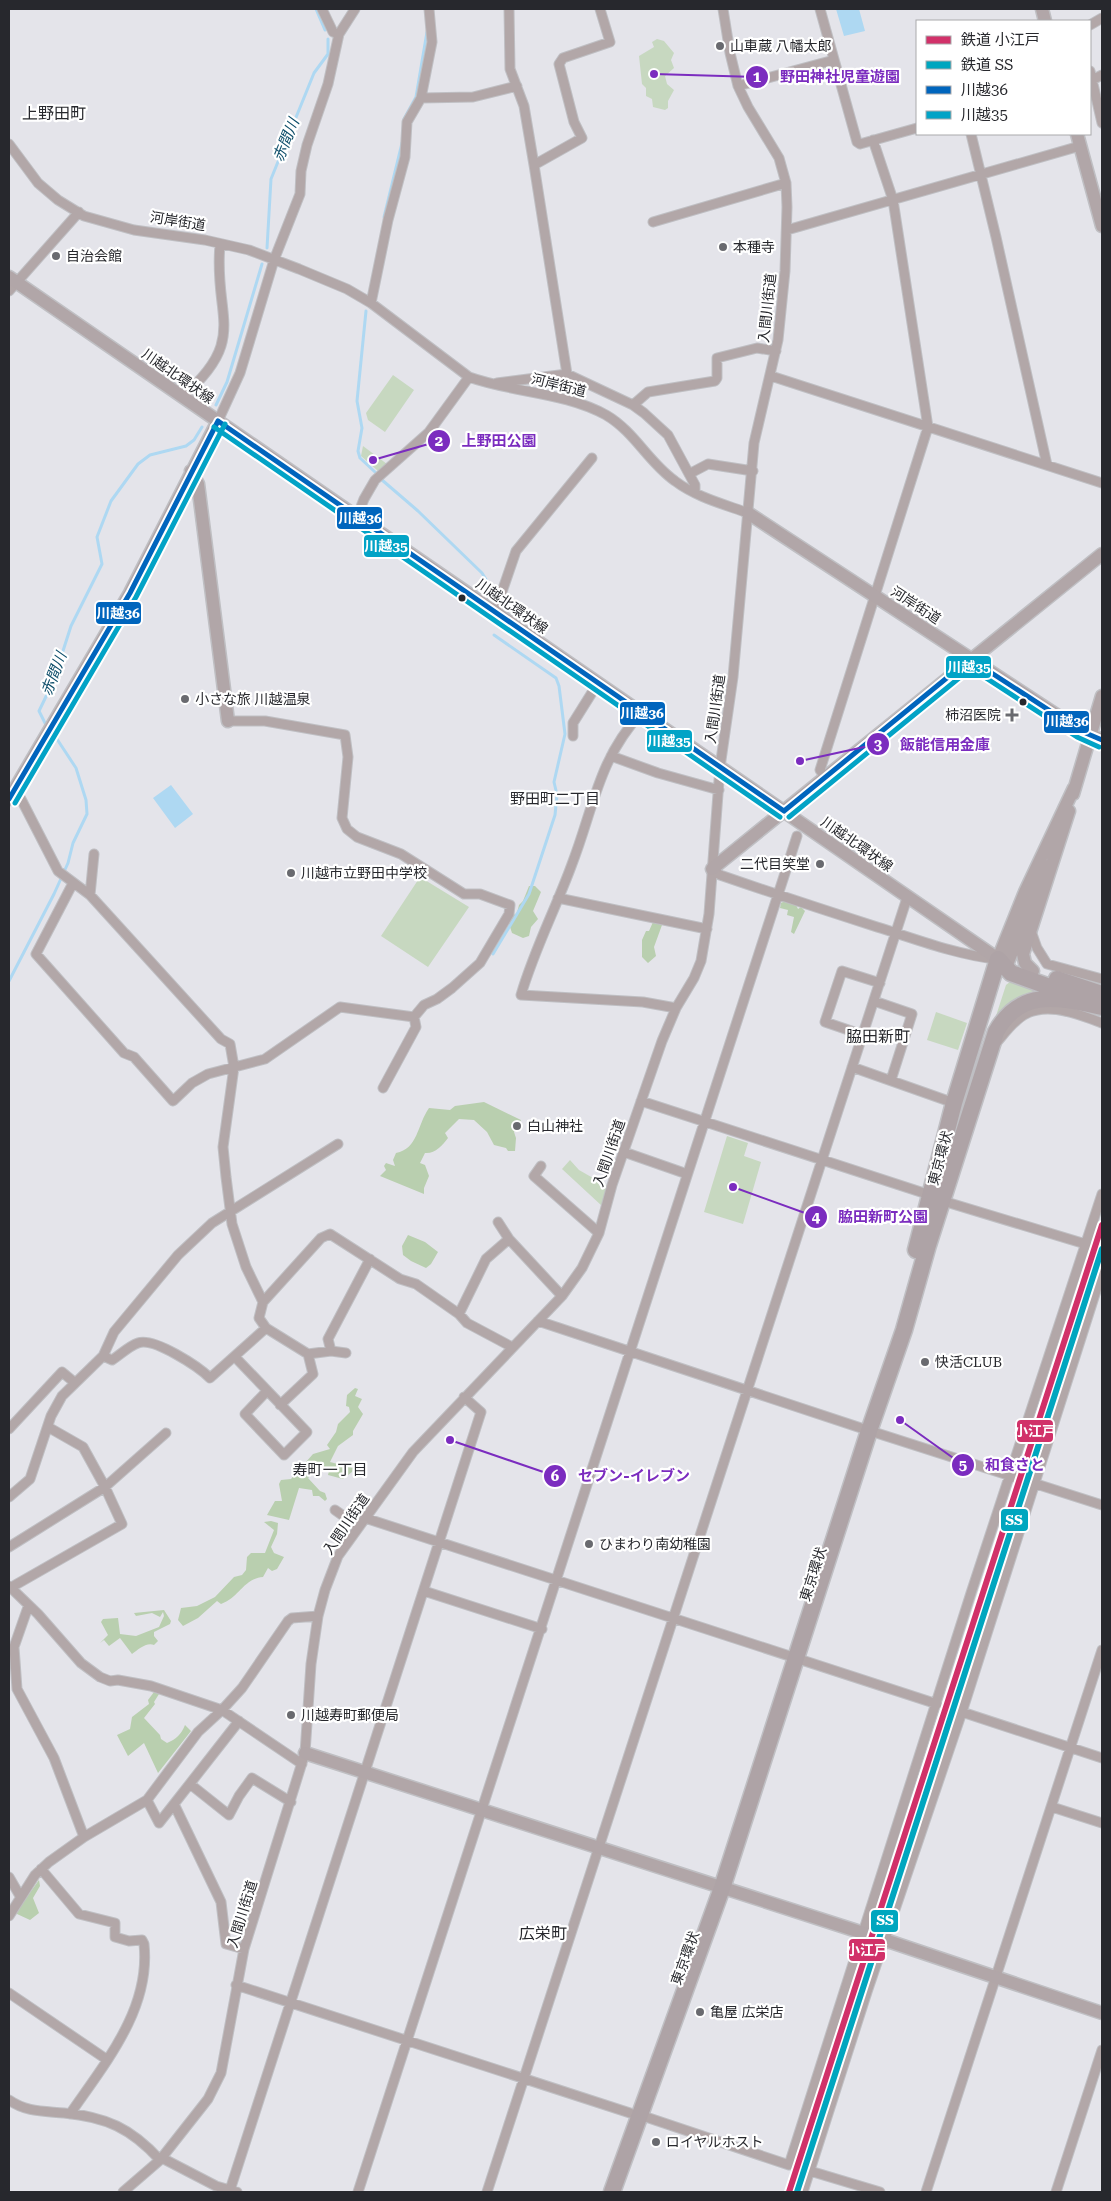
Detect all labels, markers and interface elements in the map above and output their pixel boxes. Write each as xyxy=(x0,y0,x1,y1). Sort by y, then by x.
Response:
legend xyxy=(916,20,1091,135)
text: 鉄道 小江戸 xyxy=(961,31,1040,49)
place label: 山車蔵 八幡太郎 xyxy=(730,38,832,54)
marker: 山車蔵 八幡太郎 xyxy=(714,40,726,52)
text: 鉄道 SS xyxy=(961,56,1013,74)
callout: 野田神社児童遊園 xyxy=(745,62,910,92)
text: 1 xyxy=(753,68,762,86)
text: 野田神社児童遊園 xyxy=(780,68,900,86)
text: 川越36 xyxy=(961,81,1008,99)
district label: 上野田町 xyxy=(22,104,86,123)
text: 川越35 xyxy=(961,106,1008,124)
water label: 赤間川 xyxy=(269,114,304,164)
street label: 河岸街道 xyxy=(149,209,207,233)
place label: 本種寺 xyxy=(733,239,775,255)
marker: 本種寺 xyxy=(717,241,729,253)
place label: 自治会館 xyxy=(66,248,122,264)
marker: 自治会館 xyxy=(50,250,62,262)
street label: 入間川街道 xyxy=(755,272,779,344)
street label: 川越北環状線 xyxy=(139,345,217,407)
street label: 河岸街道 xyxy=(530,370,588,400)
callout: 上野田公園 xyxy=(427,426,547,456)
text: 2 xyxy=(435,432,443,450)
text: 上野田公園 xyxy=(461,432,537,450)
line badge: 川越36 xyxy=(336,506,383,530)
text: 川越36 xyxy=(338,510,382,526)
line badge: 川越35 xyxy=(363,534,410,558)
text: 川越35 xyxy=(364,538,408,554)
street label: 川越北環状線 xyxy=(473,575,551,637)
street label: 河岸街道 xyxy=(888,583,944,627)
unlabelled marker xyxy=(457,593,467,603)
line badge: 川越36 xyxy=(95,601,142,625)
text: 川越36 xyxy=(96,605,140,621)
water label: 赤間川 xyxy=(38,648,71,698)
line badge: 川越35 xyxy=(945,655,992,679)
text: 川越35 xyxy=(947,659,991,675)
street label: 入間川街道 xyxy=(702,673,728,745)
place label: 小さな旅 川越温泉 xyxy=(195,691,311,707)
marker: 小さな旅 川越温泉 xyxy=(179,693,191,705)
unlabelled marker xyxy=(1018,697,1028,707)
line badge: 川越36 xyxy=(619,701,666,726)
text: 川越36 xyxy=(620,705,664,721)
place label: 柿沼医院 xyxy=(945,707,1001,723)
marker: 柿沼医院 xyxy=(1005,708,1019,722)
line badge: 川越36 xyxy=(1043,710,1090,734)
text: 川越36 xyxy=(1045,713,1089,729)
line badge: 川越35 xyxy=(646,729,693,753)
callout: 飯能信用金庫 xyxy=(865,729,1000,759)
text: 川越35 xyxy=(647,733,691,749)
text: 3 xyxy=(874,736,883,754)
text: 飯能信用金庫 xyxy=(900,736,990,754)
district label: 野田町二丁目 xyxy=(510,790,600,808)
street label: 川越北環状線 xyxy=(818,813,896,875)
place label: 二代目笑堂 xyxy=(740,856,810,872)
marker: 二代目笑堂 xyxy=(814,858,826,870)
place label: 川越市立野田中学校 xyxy=(301,865,427,881)
marker: 川越市立野田中学校 xyxy=(285,867,297,879)
district label: 脇田新町 xyxy=(846,1027,910,1046)
street label: 入間川街道 xyxy=(590,1117,628,1189)
place label: 白山神社 xyxy=(527,1118,583,1134)
marker: 白山神社 xyxy=(511,1120,523,1132)
street label: 東京環状 xyxy=(925,1129,955,1187)
callout: 脇田新町公園 xyxy=(803,1202,938,1232)
text: 4 xyxy=(812,1208,821,1226)
text: 脇田新町公園 xyxy=(838,1208,928,1226)
place label: 快活CLUB xyxy=(935,1354,1002,1370)
marker: 快活CLUB xyxy=(919,1356,931,1368)
line badge: 小江戸 xyxy=(1016,1419,1054,1443)
text: 小江戸 xyxy=(1014,1423,1056,1439)
callout: 和食さと xyxy=(950,1450,1055,1480)
text: 5 xyxy=(959,1456,967,1474)
text: 和食さと xyxy=(985,1456,1045,1474)
district label: 寿町一丁目 xyxy=(292,1461,368,1479)
callout: セブン-イレブン xyxy=(543,1461,700,1491)
text: 6 xyxy=(551,1467,560,1485)
text: セブン-イレブン xyxy=(578,1467,690,1485)
street label: 入間川街道 xyxy=(320,1491,372,1557)
line badge: SS xyxy=(1000,1508,1029,1532)
text: SS xyxy=(1005,1512,1023,1528)
place label: ひまわり南幼稚園 xyxy=(599,1536,711,1552)
marker: ひまわり南幼稚園 xyxy=(583,1538,595,1550)
street label: 東京環状 xyxy=(797,1545,829,1603)
place label: 川越寿町郵便局 xyxy=(301,1707,399,1723)
marker: 川越寿町郵便局 xyxy=(285,1709,297,1721)
street label: 入間川街道 xyxy=(224,1878,260,1950)
line badge: SS xyxy=(870,1909,899,1933)
text: SS xyxy=(876,1912,894,1928)
district label: 広栄町 xyxy=(519,1924,567,1943)
street label: 東京環状 xyxy=(668,1929,702,1987)
line badge: 小江戸 xyxy=(848,1938,886,1962)
text: 小江戸 xyxy=(846,1942,888,1958)
place label: 亀屋 広栄店 xyxy=(710,2004,784,2020)
marker: 亀屋 広栄店 xyxy=(694,2006,706,2018)
place label: ロイヤルホスト xyxy=(666,2134,764,2150)
marker: ロイヤルホスト xyxy=(650,2136,662,2148)

